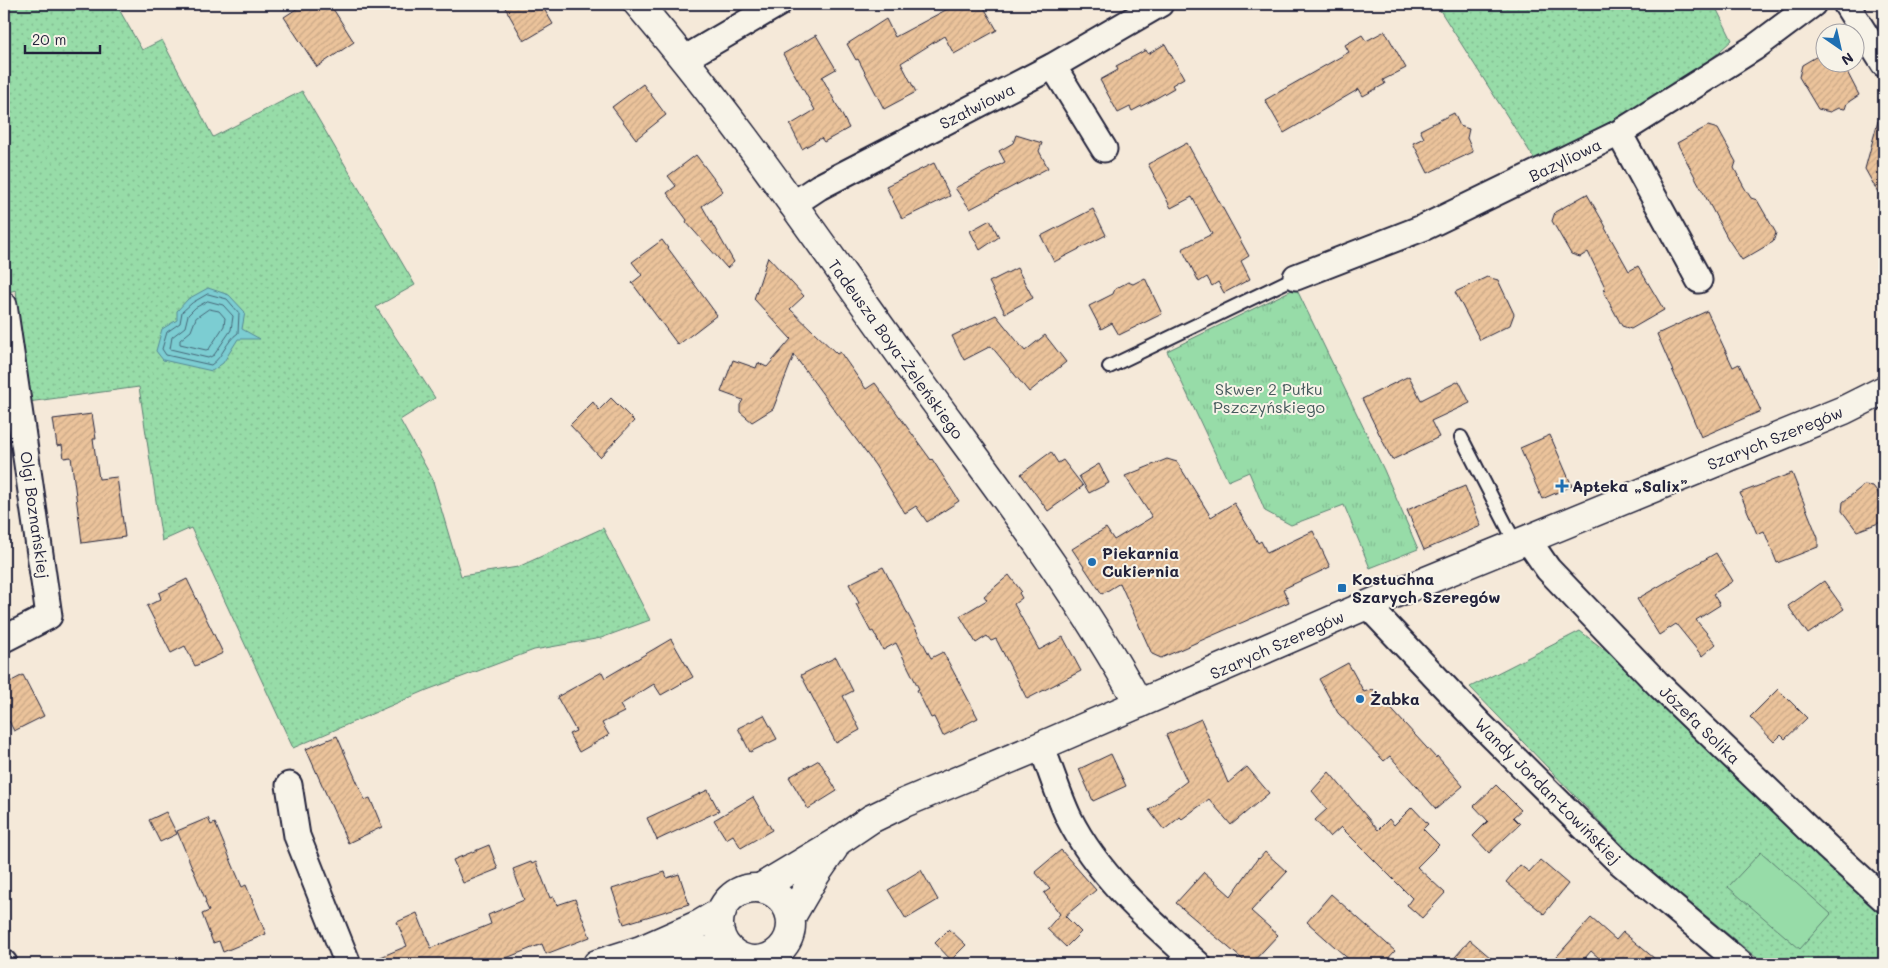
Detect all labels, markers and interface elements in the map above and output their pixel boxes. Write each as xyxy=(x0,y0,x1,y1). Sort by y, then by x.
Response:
scale bar xyxy=(25,22,100,54)
north arrow xyxy=(1816,22,1866,72)
text: 20 m xyxy=(32,29,66,49)
text: N xyxy=(1838,48,1857,70)
street label: Szałwiowa xyxy=(935,78,1018,134)
street label: Bazyliowa xyxy=(1525,133,1604,186)
street label: Tadeusza Boya-Żeleńskiego xyxy=(824,255,969,443)
park label: Skwer 2 Pułku Pszczyńskiego xyxy=(1213,378,1325,417)
street label: Szarych Szeregów xyxy=(1704,401,1846,474)
street label: Olgi Boznańskiej xyxy=(16,450,55,580)
place label: Apteka „Salix” xyxy=(1572,475,1688,496)
marker: Apteka „Salix” xyxy=(1556,480,1568,492)
place label: Piekarnia Cukiernia xyxy=(1102,542,1180,581)
marker: Piekarnia Cukiernia xyxy=(1086,556,1098,568)
place label: Kostuchna Szarych Szeregów xyxy=(1352,568,1501,607)
marker: Kostuchna Szarych Szeregów xyxy=(1336,582,1348,594)
street label: Szarych Szeregów xyxy=(1206,606,1347,684)
street label: Józefa Solika xyxy=(1656,681,1745,768)
place label: Żabka xyxy=(1370,688,1420,709)
marker: Żabka xyxy=(1354,693,1366,705)
street label: Wandy Jordan-Łowińskiej xyxy=(1471,713,1626,868)

